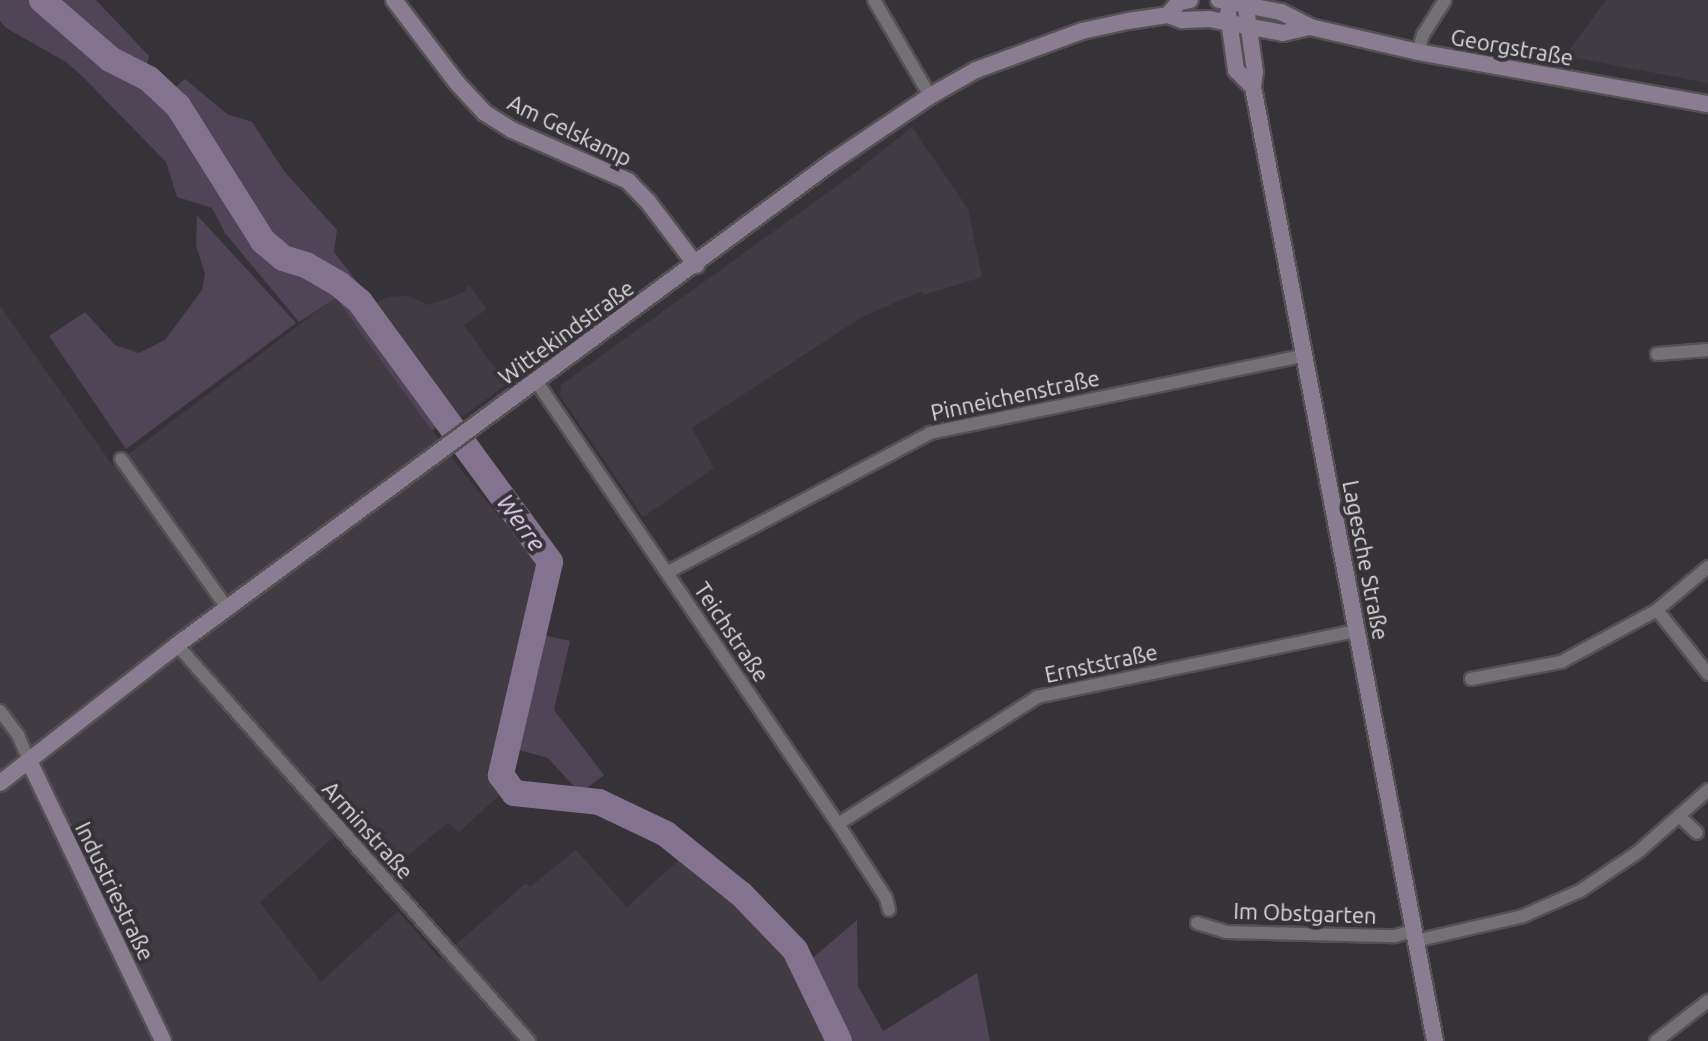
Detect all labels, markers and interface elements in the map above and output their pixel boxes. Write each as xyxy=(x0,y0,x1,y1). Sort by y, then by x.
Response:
street label: Georgstraße xyxy=(1449,23,1575,71)
street label: Am Gelskamp xyxy=(504,89,636,171)
street label: Wittekindstraße xyxy=(493,274,639,390)
street label: Pinneichenstraße xyxy=(928,364,1102,426)
street label: Lagesche Straße xyxy=(1338,478,1394,642)
water label: Werre xyxy=(491,489,551,557)
street label: Teichstraße xyxy=(689,577,775,687)
street label: Ernststraße xyxy=(1042,638,1160,688)
street label: Arminstraße xyxy=(317,776,419,884)
street label: Industriestraße xyxy=(70,817,160,965)
street label: Im Obstgarten xyxy=(1233,897,1377,929)

